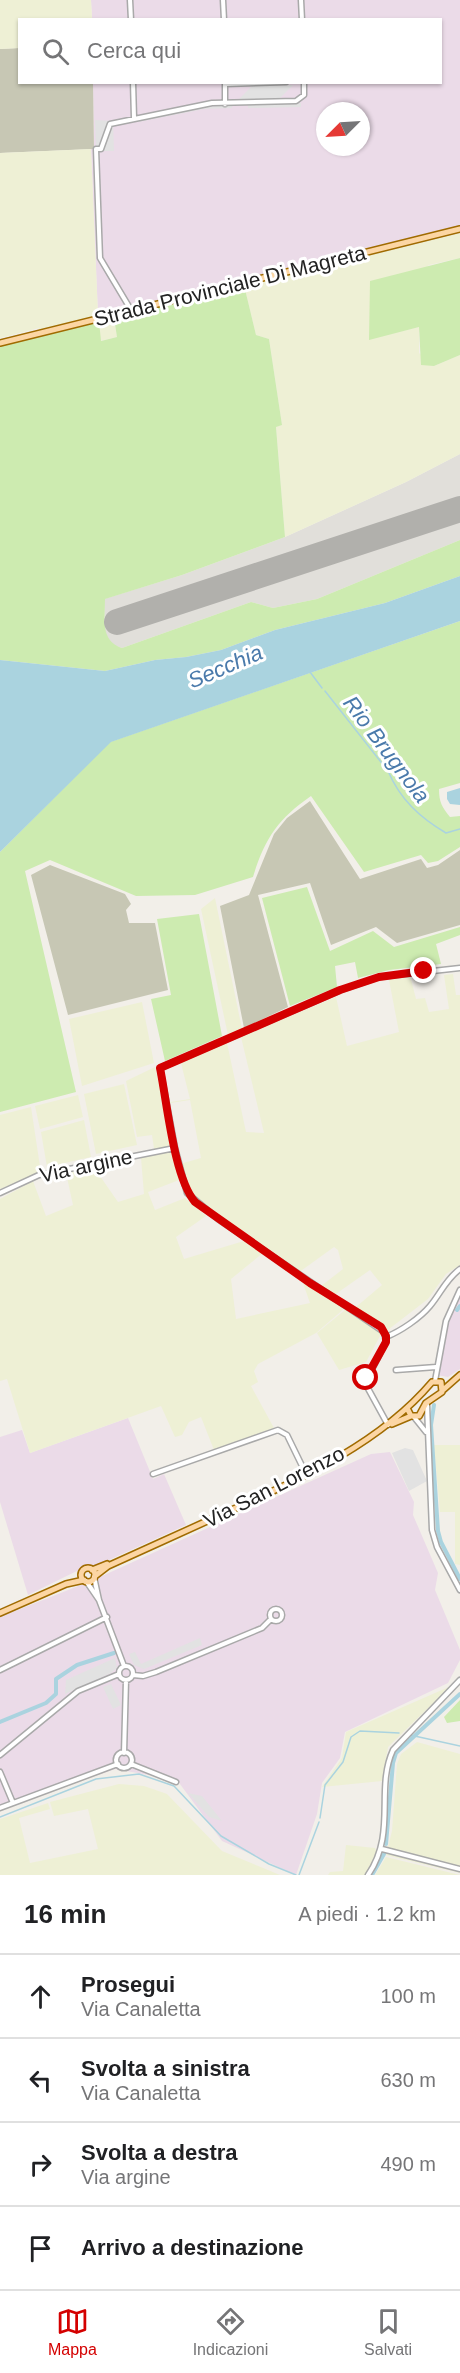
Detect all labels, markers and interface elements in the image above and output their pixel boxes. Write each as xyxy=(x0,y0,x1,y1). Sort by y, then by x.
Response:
search box xyxy=(18,18,442,84)
icon: search xyxy=(39,35,72,68)
text: Cerca qui xyxy=(87,38,181,63)
north arrow xyxy=(316,102,370,156)
street label: Strada Provinciale Di Magreta xyxy=(92,241,368,330)
water label: Secchia xyxy=(184,640,266,693)
water label: Rio Brugnola xyxy=(338,691,435,808)
route end xyxy=(410,957,436,983)
street label: Via argine xyxy=(37,1144,134,1187)
route start xyxy=(352,1364,378,1390)
street label: Via San Lorenzo xyxy=(200,1441,348,1532)
text: 16 min xyxy=(24,1899,106,1929)
text: A piedi · 1.2 km xyxy=(298,1903,436,1925)
text: Prosegui xyxy=(81,1972,175,1997)
icon: ahead xyxy=(24,1980,57,2013)
text: 100 m xyxy=(380,1985,436,2007)
text: Via Canaletta xyxy=(81,1998,201,2020)
text: Svolta a sinistra xyxy=(81,2056,250,2081)
icon: left xyxy=(24,2064,57,2097)
text: 630 m xyxy=(380,2069,436,2091)
text: Via Canaletta xyxy=(81,2082,201,2104)
text: Svolta a destra xyxy=(81,2140,238,2165)
icon: right xyxy=(24,2148,57,2181)
text: 490 m xyxy=(380,2153,436,2175)
text: Via argine xyxy=(81,2166,171,2188)
icon: arrive xyxy=(24,2232,57,2265)
text: Arrivo a destinazione xyxy=(81,2235,304,2260)
tab: Mappa xyxy=(48,2305,97,2359)
tab: Indicazioni xyxy=(193,2305,268,2359)
tab: Salvati xyxy=(364,2305,412,2359)

